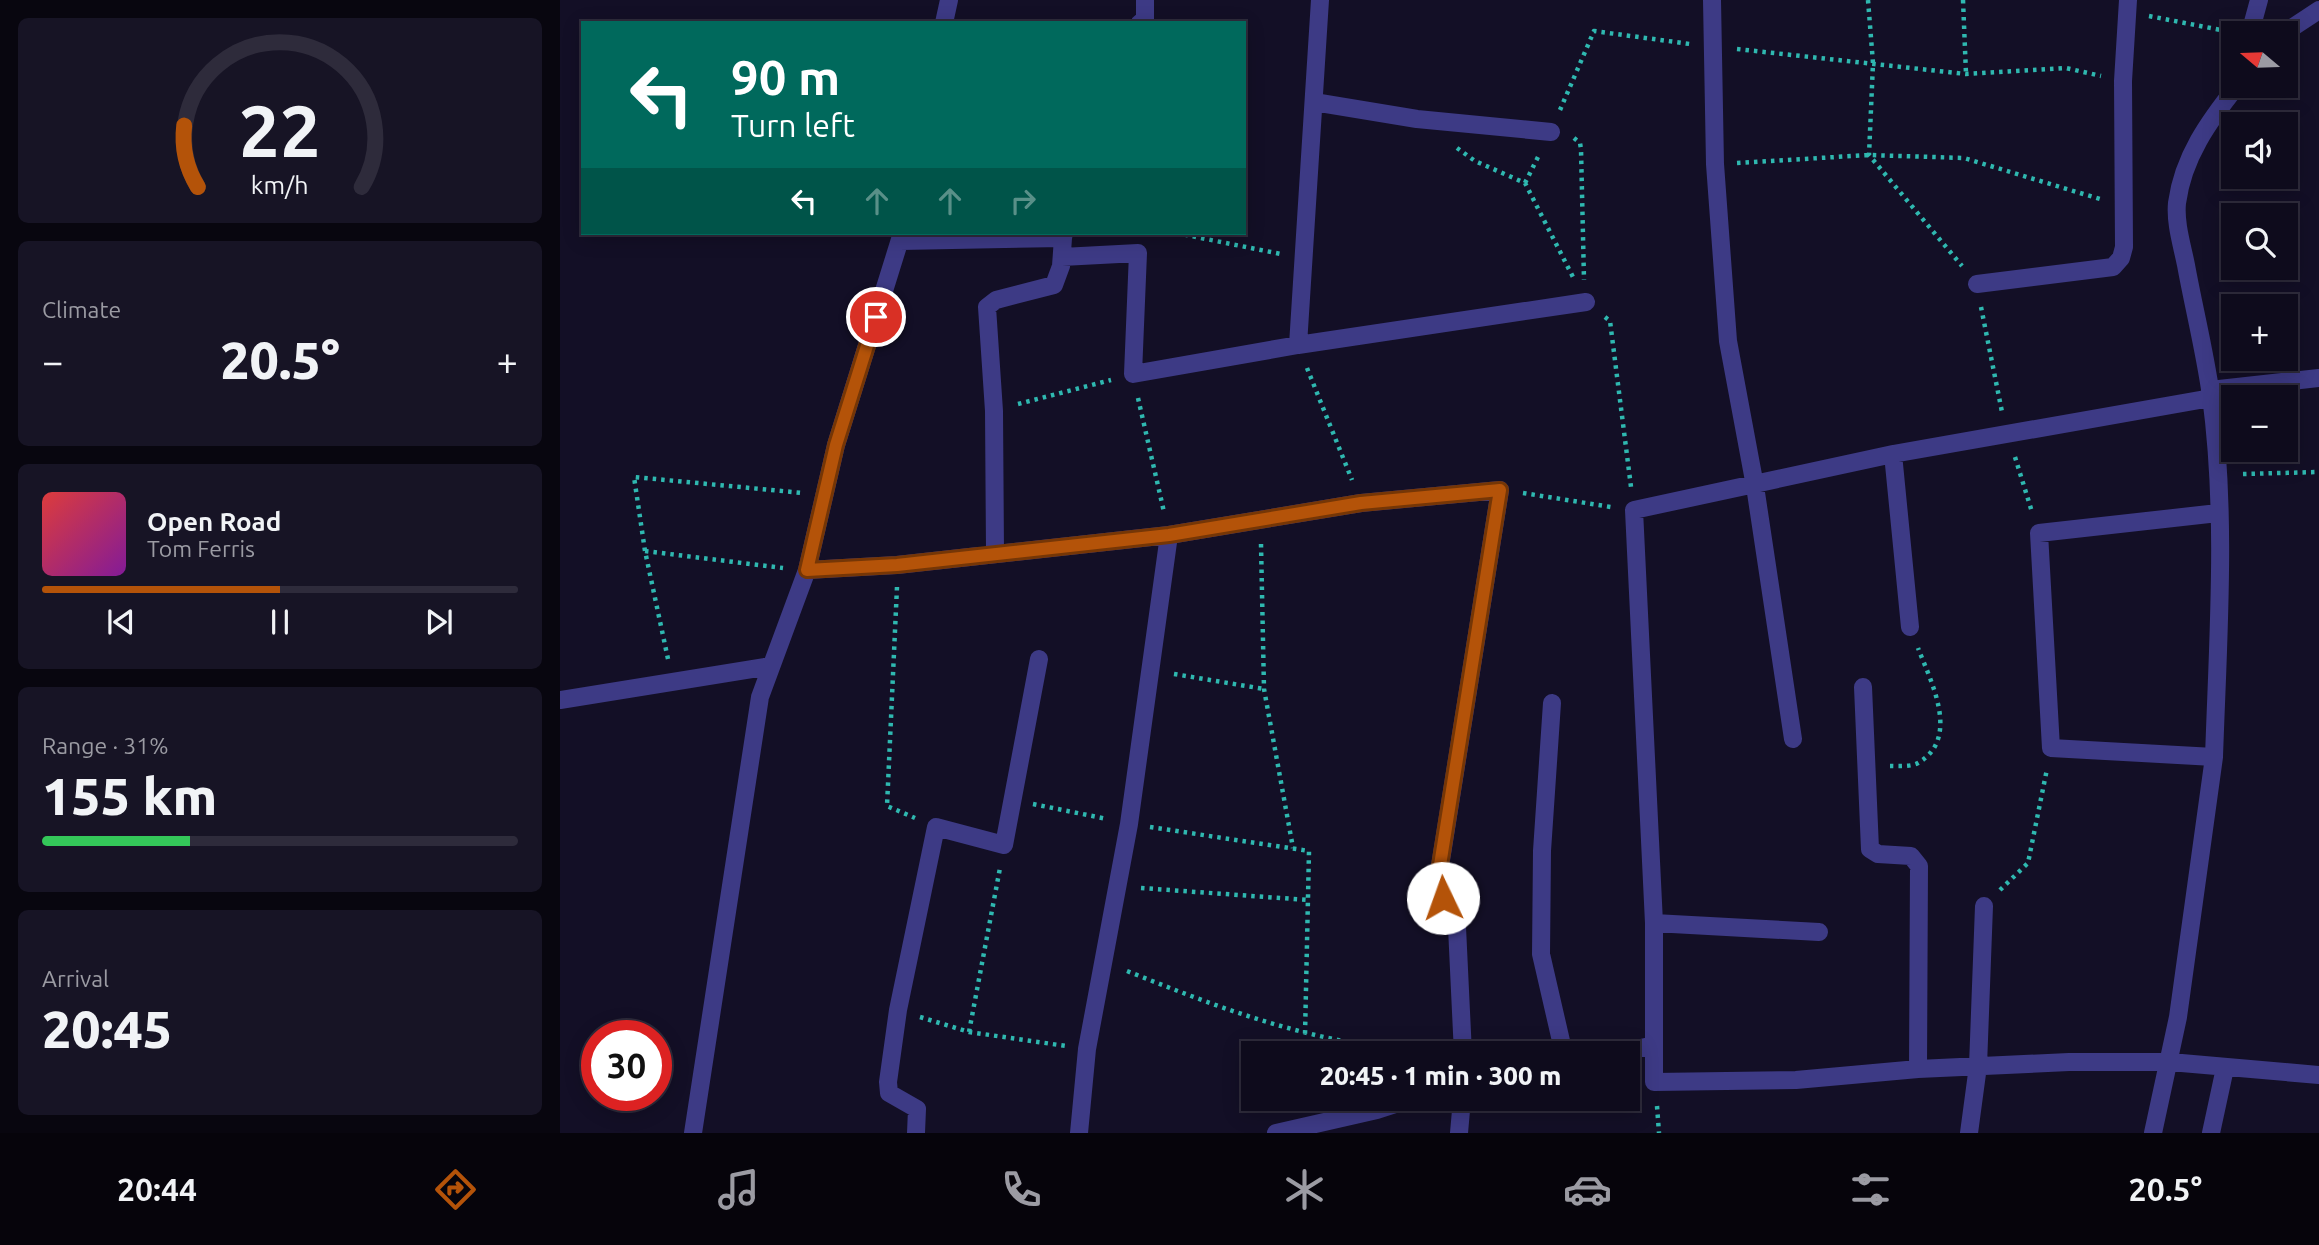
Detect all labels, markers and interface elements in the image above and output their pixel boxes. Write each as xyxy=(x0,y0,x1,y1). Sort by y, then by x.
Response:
north arrow xyxy=(2221,21,2298,98)
map controls xyxy=(2221,21,2298,462)
icon: left xyxy=(616,49,707,140)
text: 90 m xyxy=(731,49,840,104)
text: 22 xyxy=(239,89,321,171)
text: Turn left xyxy=(731,107,855,143)
button: sound xyxy=(2221,112,2298,189)
text: km/h xyxy=(251,170,309,198)
icon: left xyxy=(785,182,823,220)
icon: ahead xyxy=(858,182,896,220)
icon: ahead xyxy=(931,182,969,220)
icon: right xyxy=(1004,182,1042,220)
button: search xyxy=(2221,203,2298,280)
pin xyxy=(846,287,906,347)
button: + xyxy=(2221,294,2298,371)
text: Climate xyxy=(42,297,121,322)
icon: arrive xyxy=(857,298,895,336)
text: 20.5° xyxy=(220,331,340,389)
text: − xyxy=(42,340,63,382)
text: + xyxy=(497,340,518,382)
button: − xyxy=(2221,385,2298,462)
text: Open Road xyxy=(147,507,281,536)
text: Tom Ferris xyxy=(147,536,255,561)
icon: previous xyxy=(102,603,140,641)
icon: pause xyxy=(261,603,299,641)
icon: next xyxy=(420,603,458,641)
text: Range · 31% xyxy=(42,733,169,758)
text: 155 km xyxy=(42,767,217,825)
position arrow xyxy=(1406,861,1480,935)
text: Arrival xyxy=(42,966,109,991)
text: 20:45 xyxy=(42,1000,172,1058)
speed limit sign: 30 xyxy=(581,1020,672,1111)
text: 20:45 · 1 min · 300 m xyxy=(1320,1061,1561,1090)
icon: directions xyxy=(431,1165,480,1214)
icon: music xyxy=(714,1165,763,1214)
icon: phone xyxy=(997,1165,1046,1214)
icon: climate xyxy=(1280,1165,1329,1214)
icon: car xyxy=(1563,1165,1612,1214)
icon: filters xyxy=(1846,1165,1895,1214)
text: 20:44 xyxy=(117,1171,197,1207)
text: 20.5° xyxy=(2129,1171,2202,1207)

